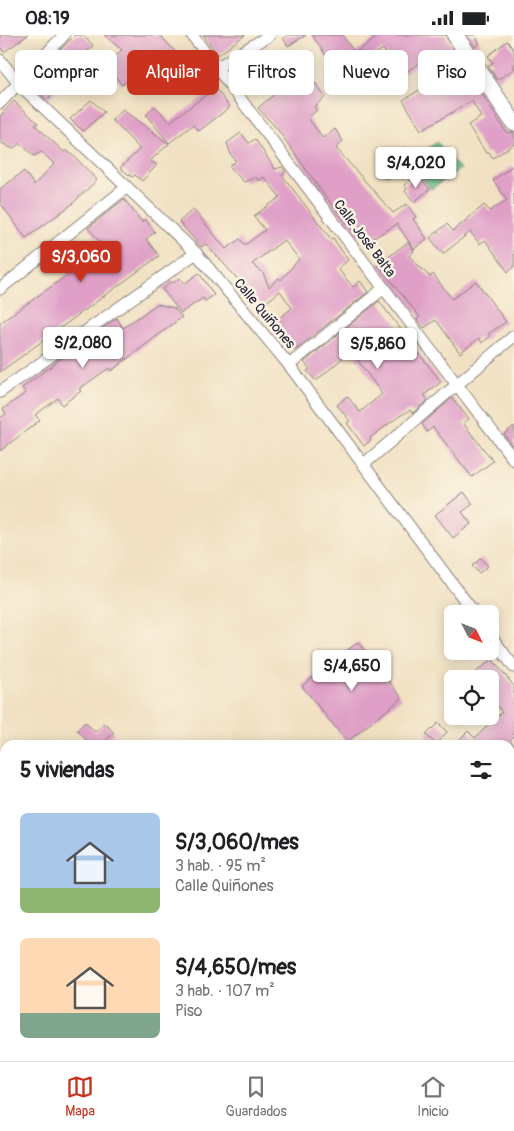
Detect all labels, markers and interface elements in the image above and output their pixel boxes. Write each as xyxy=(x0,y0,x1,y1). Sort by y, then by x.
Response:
text: 08:19 xyxy=(25,6,70,30)
chip: Comprar xyxy=(15,50,117,95)
chip: Alquilar xyxy=(127,50,219,95)
chip: Filtros xyxy=(229,50,314,95)
chip: Nuevo xyxy=(324,50,408,95)
chip: Piso xyxy=(418,50,485,95)
pin: S/4,020 xyxy=(370,147,462,189)
text: S/4,020 xyxy=(386,153,446,173)
street label: Calle José Balta xyxy=(330,196,399,280)
pin: S/3,060 xyxy=(35,241,127,283)
text: S/3,060 xyxy=(51,247,111,267)
street label: Calle Quiñones xyxy=(230,275,299,352)
pin: S/2,080 xyxy=(37,327,129,369)
pin: S/5,860 xyxy=(332,327,424,370)
text: S/2,080 xyxy=(54,333,112,353)
text: S/5,860 xyxy=(350,334,406,354)
north arrow xyxy=(444,605,499,660)
map controls xyxy=(444,605,499,725)
pin: S/4,650 xyxy=(306,649,398,692)
text: S/4,650 xyxy=(323,656,381,676)
button: locate xyxy=(444,670,499,725)
icon: filters xyxy=(467,756,495,784)
text: 5 viviendas xyxy=(20,757,114,784)
text: S/3,060/mes xyxy=(175,829,299,856)
icon: home xyxy=(60,833,120,893)
text: 3 hab. · 95 m² xyxy=(175,856,266,876)
text: Calle Quiñones xyxy=(175,876,274,896)
text: S/4,650/mes xyxy=(175,954,296,981)
icon: home xyxy=(60,958,120,1018)
text: 3 hab. · 107 m² xyxy=(175,981,275,1001)
text: Piso xyxy=(175,1001,202,1021)
tab: Mapa xyxy=(65,1073,95,1120)
tab: Guardados xyxy=(225,1073,287,1120)
tab: Inicio xyxy=(417,1073,449,1120)

